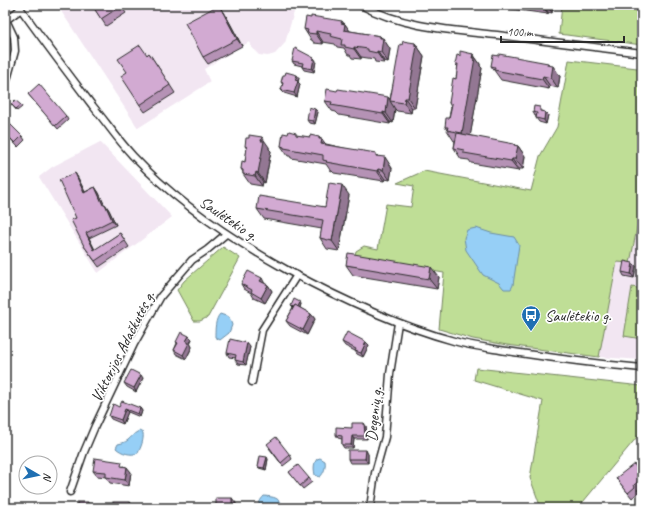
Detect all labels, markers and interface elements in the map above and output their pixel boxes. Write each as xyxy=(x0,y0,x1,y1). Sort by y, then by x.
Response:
scale bar xyxy=(501,18,624,44)
text: 100 m xyxy=(507,24,534,40)
street label: Saulėtekio g. xyxy=(195,192,262,246)
street label: Viktorijos Adačkutės g. xyxy=(86,287,160,405)
bus stop icon: Saulėtekio g. xyxy=(520,304,542,332)
place label: Saulėtekio g. xyxy=(545,306,612,326)
street label: Degenių g. xyxy=(361,385,387,442)
north arrow xyxy=(18,455,58,495)
text: N xyxy=(40,472,55,483)

